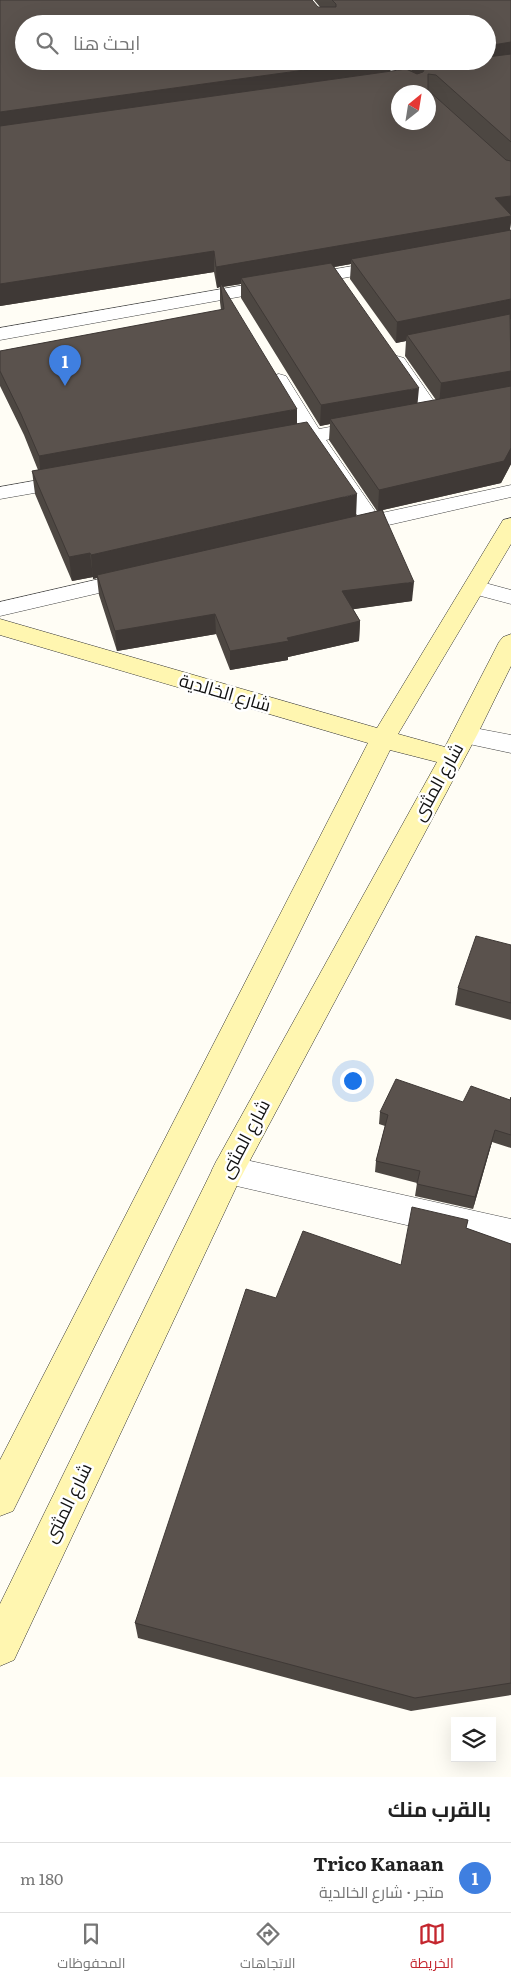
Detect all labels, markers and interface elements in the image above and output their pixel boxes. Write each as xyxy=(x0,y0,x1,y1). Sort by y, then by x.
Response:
search box xyxy=(15,15,496,70)
text: ابحث هنا xyxy=(73,28,140,56)
icon: search xyxy=(33,29,61,57)
north arrow xyxy=(391,85,436,130)
pin: 1 xyxy=(49,345,81,386)
street label: شارع الخالدية xyxy=(176,666,274,718)
street label: شارع المثنى xyxy=(404,737,469,825)
your location xyxy=(340,1068,366,1094)
street label: شارع المثنى xyxy=(212,1094,276,1182)
street label: شارع المثنى xyxy=(36,1458,98,1547)
map controls xyxy=(451,1717,496,1762)
button: layers xyxy=(451,1717,496,1762)
text: بالقرب منك xyxy=(388,1792,491,1823)
text: Trico Kanaan xyxy=(313,1849,444,1877)
text: 180 m xyxy=(20,1866,63,1890)
text: 1 xyxy=(472,1866,478,1890)
text: متجر · شارع الخالدية xyxy=(319,1879,444,1903)
tab: المحفوظات xyxy=(57,1920,125,1976)
tab: الاتجاهات xyxy=(240,1920,295,1976)
tab: الخريطة xyxy=(410,1920,454,1976)

